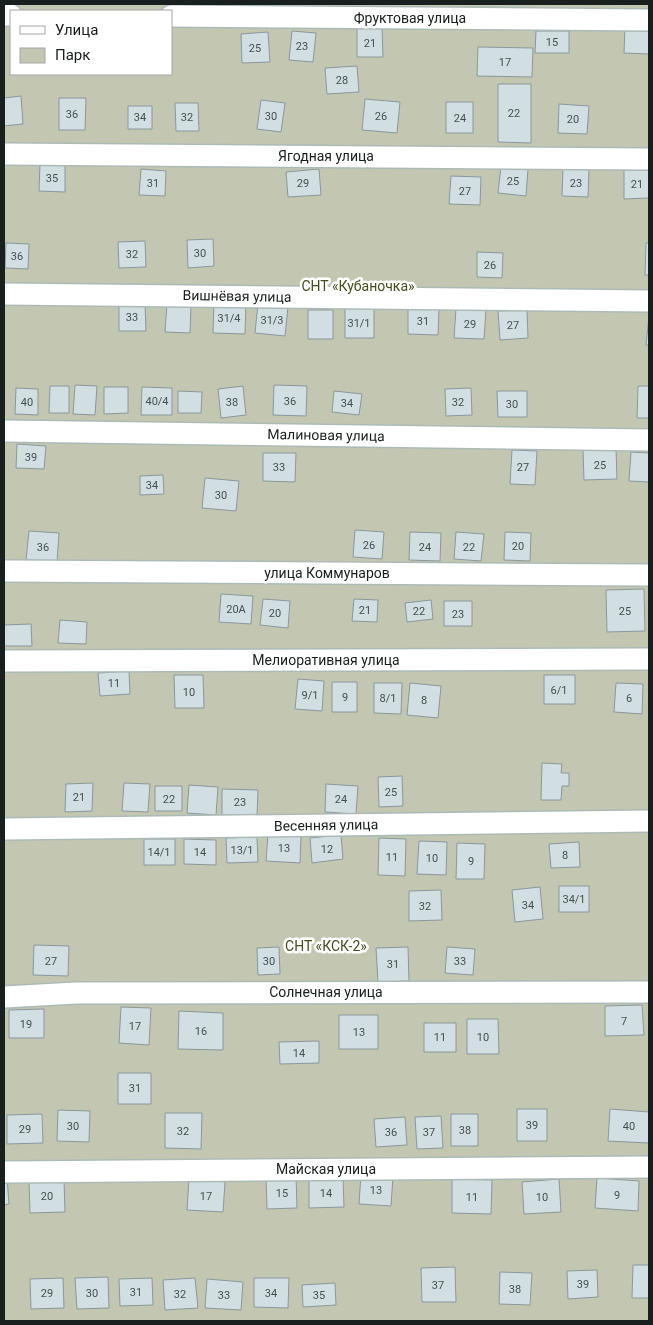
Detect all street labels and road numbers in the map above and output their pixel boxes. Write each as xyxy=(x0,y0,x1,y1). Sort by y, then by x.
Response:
street label: Фруктовая улица xyxy=(354,10,466,26)
street label: Ягодная улица xyxy=(278,148,374,164)
street label: Вишнёвая улица xyxy=(182,287,292,305)
street label: Малиновая улица xyxy=(267,426,385,444)
street label: улица Коммунаров xyxy=(264,565,390,581)
street label: Мелиоративная улица xyxy=(252,652,400,668)
street label: Весенняя улица xyxy=(274,816,378,834)
street label: Солнечная улица xyxy=(269,984,383,1000)
street label: Майская улица xyxy=(276,1161,376,1177)

